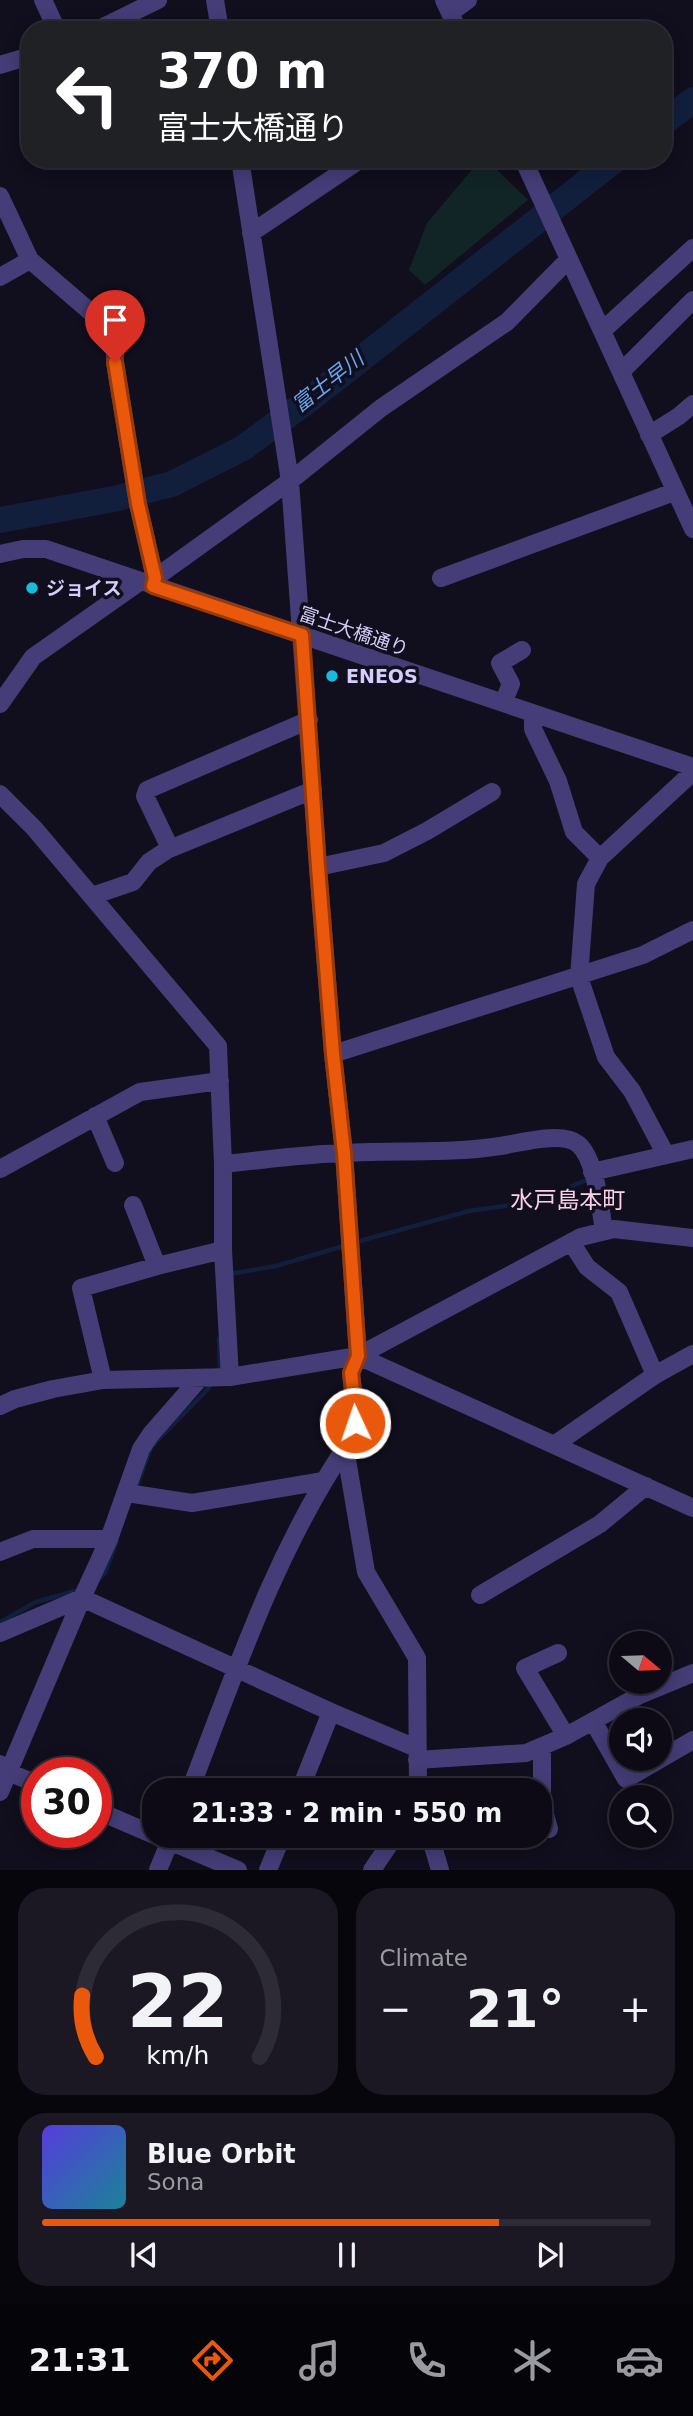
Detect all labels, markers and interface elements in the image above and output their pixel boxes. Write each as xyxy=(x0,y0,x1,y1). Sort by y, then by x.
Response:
text: 370 m xyxy=(157,43,327,100)
icon: left xyxy=(42,49,133,140)
text: 富士大橋通り xyxy=(157,109,349,147)
pin xyxy=(85,290,145,362)
icon: arrive xyxy=(96,301,134,339)
water label: 富士早川 xyxy=(288,345,370,417)
place label: ジョイス xyxy=(46,577,121,599)
marker: ジョイス xyxy=(24,580,40,596)
street label: 富士大橋通り xyxy=(297,602,411,660)
place label: ENEOS xyxy=(346,665,418,687)
marker: ENEOS xyxy=(324,668,340,684)
district label: 水戸島本町 xyxy=(511,1187,626,1213)
position arrow xyxy=(318,1386,392,1460)
north arrow xyxy=(609,1631,672,1694)
map controls xyxy=(609,1631,672,1848)
button: sound xyxy=(609,1708,672,1771)
speed limit sign: 30 xyxy=(21,1757,112,1848)
button: search xyxy=(609,1785,672,1848)
text: 21:33 · 2 min · 550 m xyxy=(192,1798,502,1828)
text: Climate xyxy=(380,1945,468,1971)
text: 22 xyxy=(127,1960,228,2045)
text: 21° xyxy=(466,1979,564,2039)
text: − xyxy=(380,1987,411,2031)
text: + xyxy=(619,1987,651,2031)
text: km/h xyxy=(146,2041,209,2070)
text: Blue Orbit xyxy=(147,2139,296,2169)
text: Sona xyxy=(147,2169,204,2195)
icon: previous xyxy=(125,2236,163,2274)
icon: pause xyxy=(328,2236,366,2274)
icon: next xyxy=(531,2236,569,2274)
icon: directions xyxy=(188,2336,237,2385)
icon: music xyxy=(295,2336,344,2385)
icon: phone xyxy=(402,2336,451,2385)
icon: climate xyxy=(508,2336,557,2385)
icon: car xyxy=(615,2336,664,2385)
text: 21:31 xyxy=(29,2341,131,2379)

